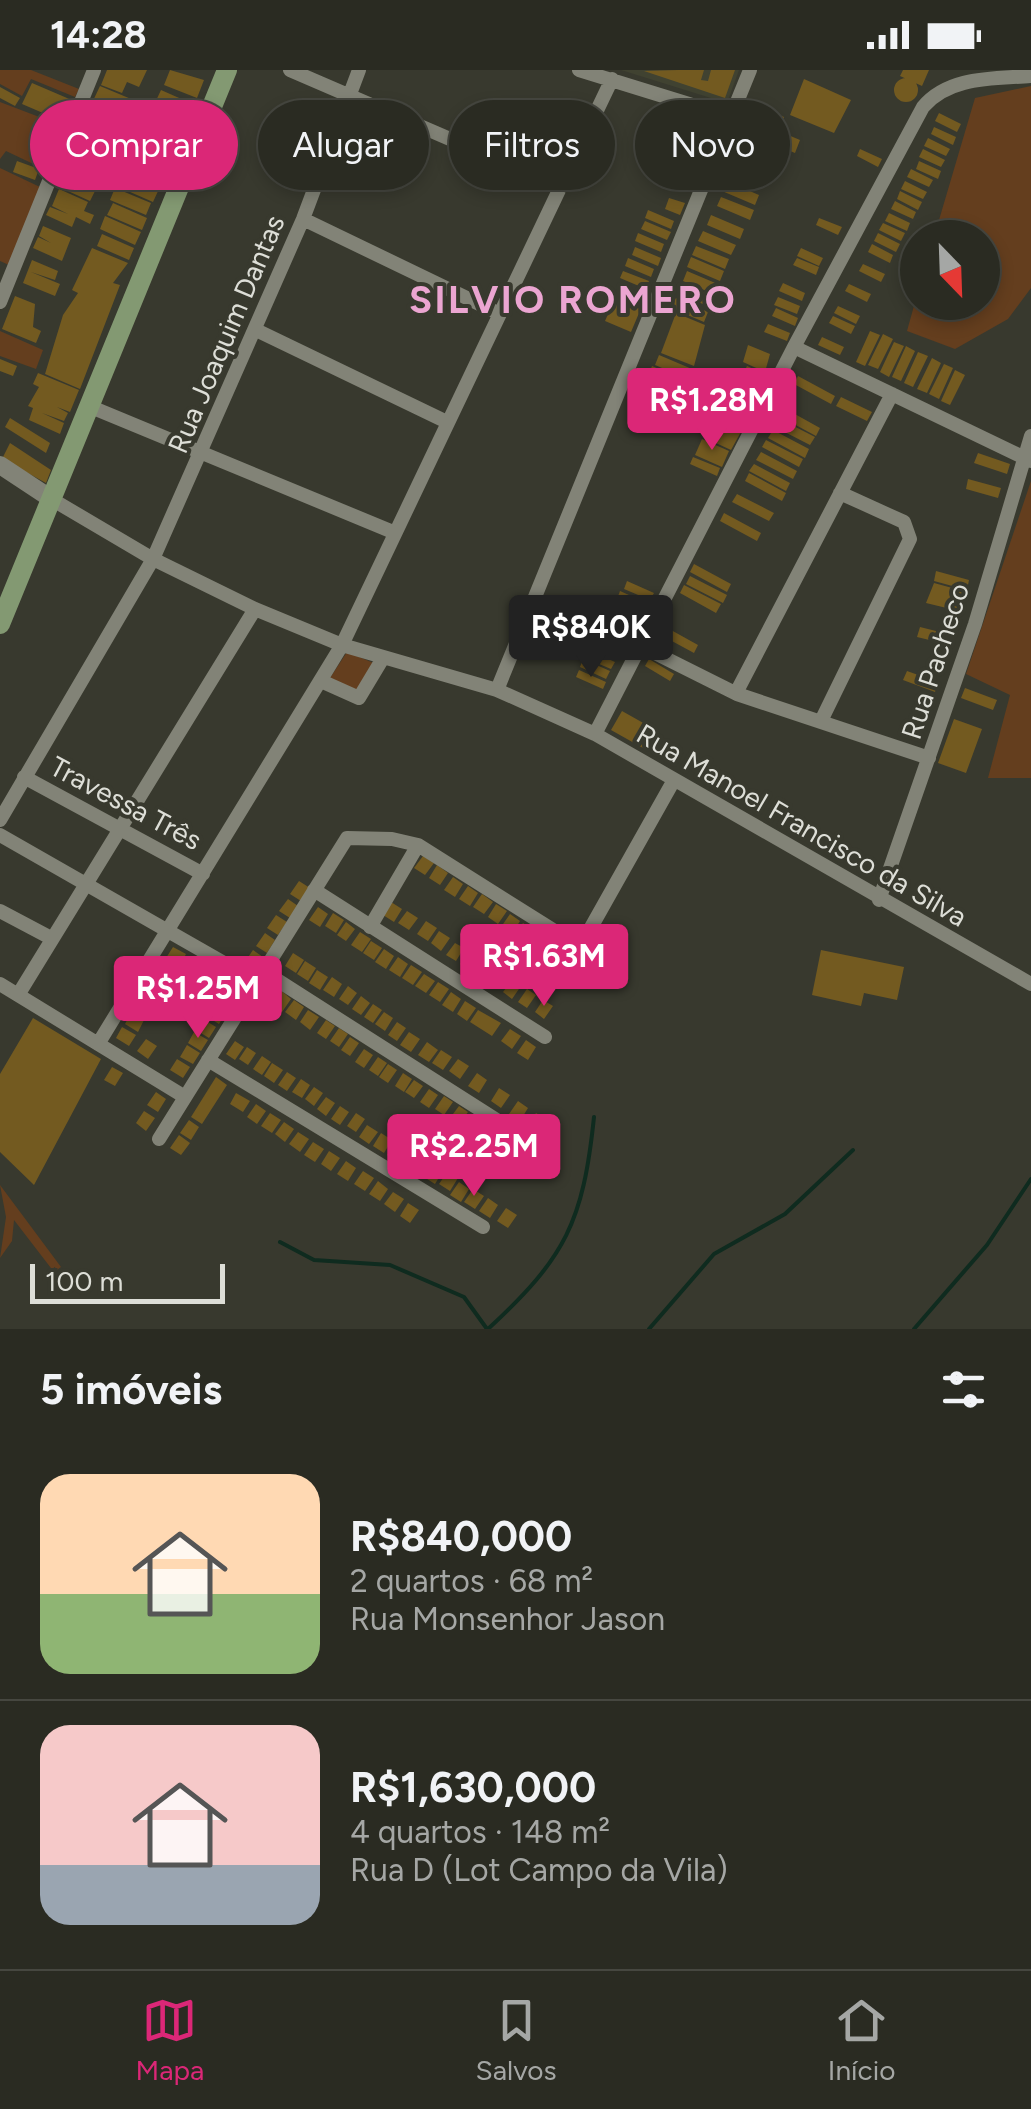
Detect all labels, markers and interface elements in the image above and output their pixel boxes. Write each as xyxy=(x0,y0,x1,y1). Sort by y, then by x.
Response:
text: 14:28 xyxy=(50,12,147,58)
chip: Comprar xyxy=(30,100,238,190)
chip: Alugar xyxy=(258,100,429,190)
chip: Filtros xyxy=(449,100,615,190)
chip: Novo xyxy=(635,100,790,190)
street label: Rua Joaquim Dantas xyxy=(160,210,292,458)
north arrow xyxy=(900,220,1000,320)
map controls xyxy=(900,220,1000,320)
district label: SILVIO ROMERO xyxy=(409,277,737,323)
pin: R$1.28M xyxy=(620,368,804,453)
text: R$1.28M xyxy=(649,381,775,419)
street label: Rua Pacheco xyxy=(894,579,976,743)
pin: R$840K xyxy=(510,595,672,680)
text: R$840K xyxy=(531,608,651,646)
street label: Rua Manoel Francisco da Silva xyxy=(631,716,973,934)
street label: Travessa Três xyxy=(45,749,207,857)
pin: R$1.63M xyxy=(452,924,636,1009)
text: R$1.63M xyxy=(482,937,606,975)
pin: R$1.25M xyxy=(106,956,290,1041)
text: R$1.25M xyxy=(136,969,260,1007)
pin: R$2.25M xyxy=(382,1114,566,1199)
text: R$2.25M xyxy=(409,1127,539,1165)
scale bar xyxy=(30,1259,225,1304)
text: 100 m xyxy=(45,1264,123,1298)
icon: filters xyxy=(936,1362,991,1417)
text: 5 imóveis xyxy=(40,1364,222,1415)
text: R$840,000 xyxy=(350,1511,572,1562)
icon: home xyxy=(120,1514,240,1634)
text: 2 quartos · 68 m² xyxy=(350,1562,593,1600)
text: Rua Monsenhor Jason xyxy=(350,1600,665,1638)
text: R$1,630,000 xyxy=(350,1762,596,1813)
icon: home xyxy=(120,1765,240,1885)
text: 4 quartos · 148 m² xyxy=(350,1813,610,1851)
text: Rua D (Lot Campo da Vila) xyxy=(350,1851,728,1889)
tab: Mapa xyxy=(136,1993,204,2087)
tab: Salvos xyxy=(476,1993,557,2087)
tab: Início xyxy=(828,1993,895,2087)

